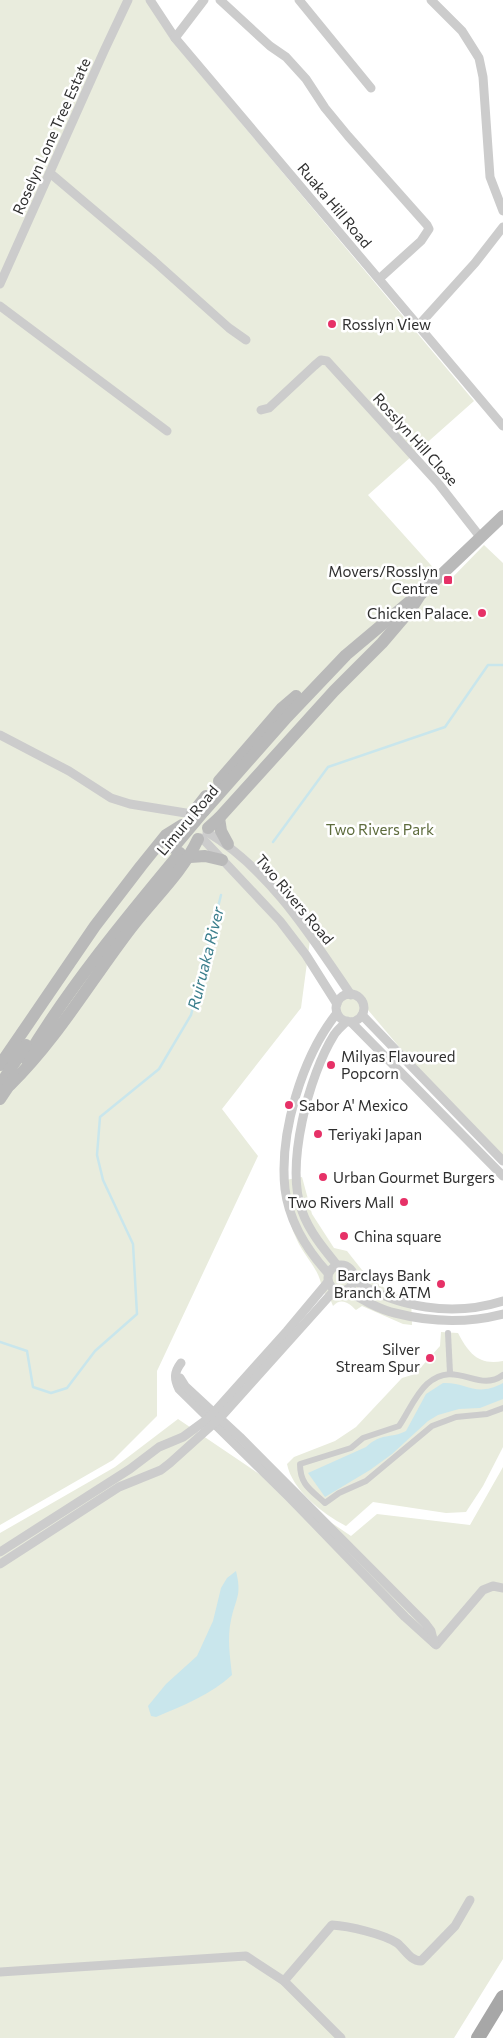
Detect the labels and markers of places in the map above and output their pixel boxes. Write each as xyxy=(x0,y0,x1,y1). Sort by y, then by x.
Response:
place label: Rosslyn View xyxy=(342,315,431,333)
marker: Rosslyn View xyxy=(326,318,338,330)
place label: Movers/Rosslyn Centre xyxy=(328,562,438,597)
marker: Movers/Rosslyn Centre xyxy=(442,574,454,586)
place label: Chicken Palace. xyxy=(367,604,472,622)
marker: Chicken Palace. xyxy=(476,607,488,619)
place label: Milyas Flavoured Popcorn xyxy=(341,1047,455,1082)
marker: Milyas Flavoured Popcorn xyxy=(325,1059,337,1071)
place label: Sabor A' Mexico xyxy=(299,1096,408,1114)
marker: Sabor A' Mexico xyxy=(283,1099,295,1111)
place label: Teriyaki Japan xyxy=(328,1125,422,1143)
marker: Teriyaki Japan xyxy=(312,1128,324,1140)
place label: Urban Gourmet Burgers xyxy=(333,1168,495,1186)
marker: Urban Gourmet Burgers xyxy=(317,1171,329,1183)
place label: Two Rivers Mall xyxy=(287,1193,394,1211)
marker: Two Rivers Mall xyxy=(398,1196,410,1208)
place label: China square xyxy=(354,1227,442,1245)
marker: China square xyxy=(338,1230,350,1242)
place label: Barclays Bank Branch & ATM xyxy=(334,1266,431,1301)
marker: Barclays Bank Branch & ATM xyxy=(435,1278,447,1290)
place label: Silver Stream Spur xyxy=(336,1340,420,1375)
marker: Silver Stream Spur xyxy=(424,1352,436,1364)

